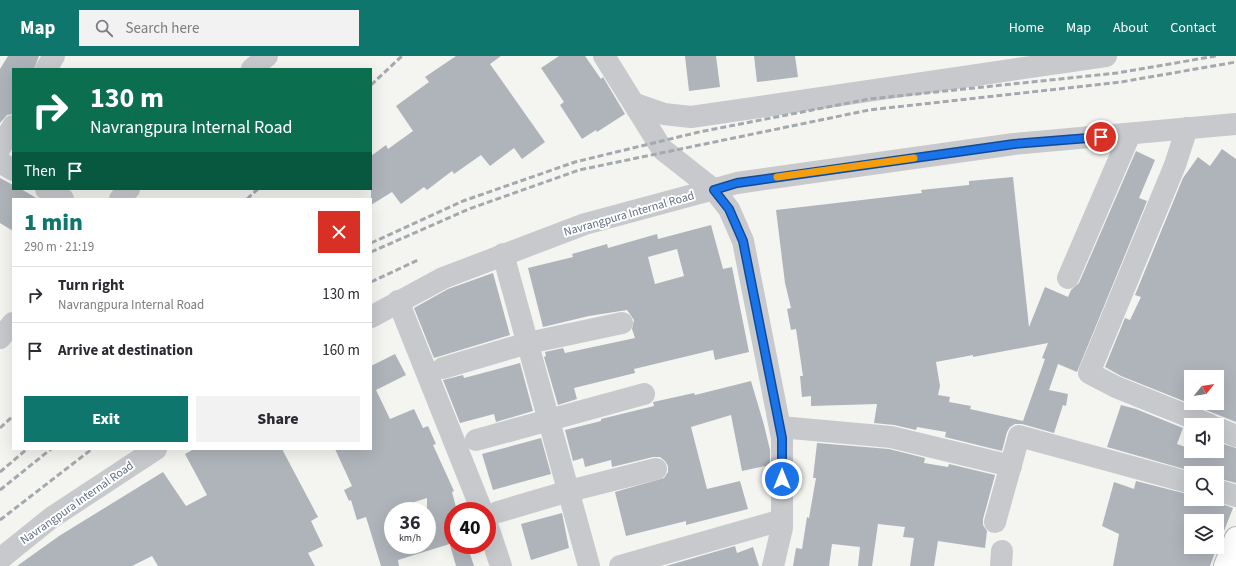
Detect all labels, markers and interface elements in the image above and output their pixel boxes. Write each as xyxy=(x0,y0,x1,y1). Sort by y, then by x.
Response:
search box xyxy=(79,10,359,46)
text: Map xyxy=(20,15,55,42)
icon: search xyxy=(93,17,115,39)
text: Search here xyxy=(125,18,199,39)
text: Home xyxy=(1009,18,1044,38)
text: Map xyxy=(1066,18,1091,38)
text: About xyxy=(1113,18,1148,38)
text: Contact xyxy=(1170,18,1216,38)
text: 130 m xyxy=(90,78,164,118)
icon: right xyxy=(24,84,76,136)
text: Navrangpura Internal Road xyxy=(90,115,293,140)
pin xyxy=(1084,120,1118,154)
icon: arrive xyxy=(1090,126,1112,148)
icon: arrive xyxy=(64,160,86,182)
text: Then xyxy=(24,161,56,182)
street label: Navrangpura Internal Road xyxy=(562,187,696,241)
text: 1 min xyxy=(24,205,83,240)
button: close xyxy=(318,211,360,253)
text: 290 m · 21:19 xyxy=(24,238,94,256)
text: Turn right xyxy=(58,275,124,296)
icon: right xyxy=(24,284,46,306)
text: 130 m xyxy=(322,284,360,305)
text: Navrangpura Internal Road xyxy=(58,296,204,314)
icon: arrive xyxy=(24,340,46,362)
text: Arrive at destination xyxy=(58,340,193,361)
text: 160 m xyxy=(322,340,360,361)
north arrow xyxy=(1184,370,1224,410)
map controls xyxy=(1184,370,1224,554)
button: Exit xyxy=(24,396,188,442)
button: Share xyxy=(196,396,360,442)
button: sound xyxy=(1184,418,1224,458)
street label: Navrangpura Internal Road xyxy=(17,457,137,549)
position arrow xyxy=(761,458,803,500)
button: search xyxy=(1184,466,1224,506)
speed limit sign: 40 xyxy=(444,502,496,554)
text: 36 xyxy=(399,509,421,537)
button: layers xyxy=(1184,514,1224,554)
text: km/h xyxy=(399,531,421,545)

